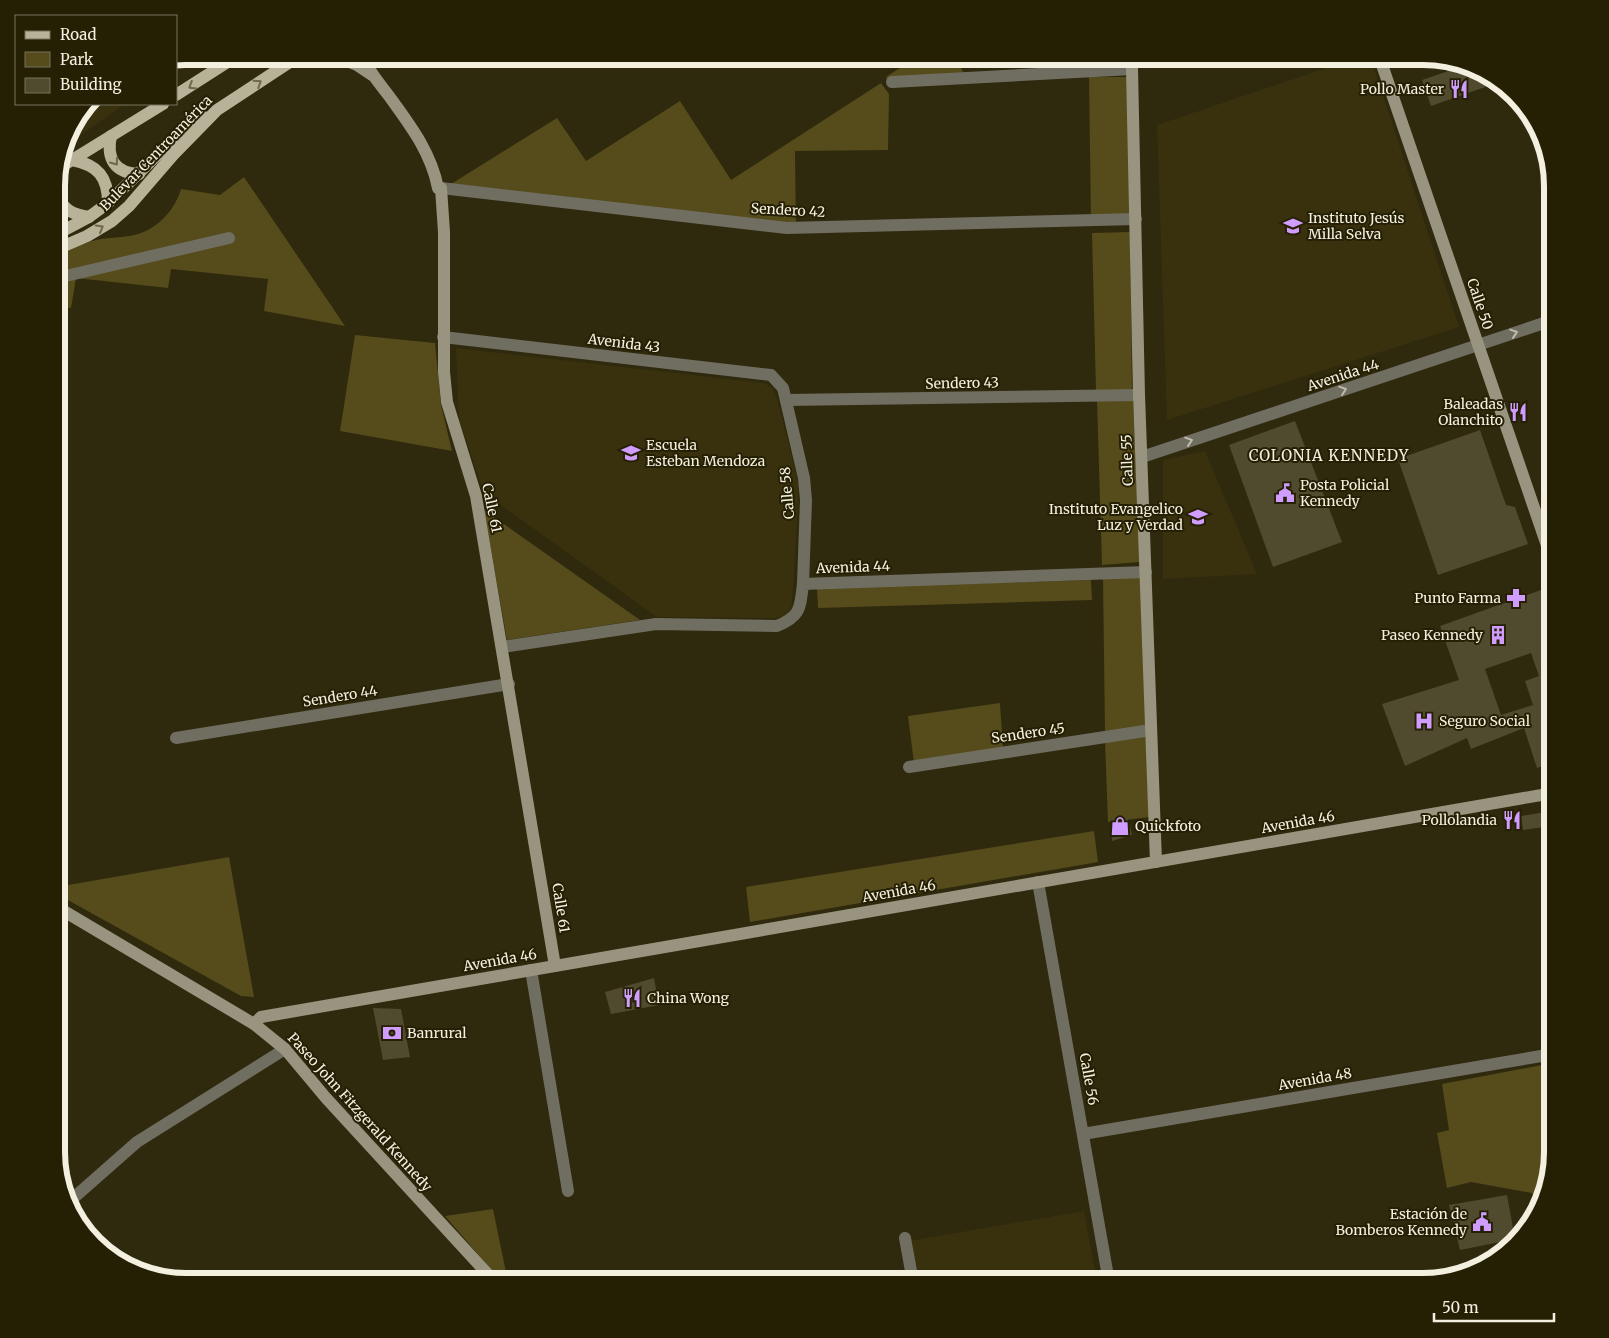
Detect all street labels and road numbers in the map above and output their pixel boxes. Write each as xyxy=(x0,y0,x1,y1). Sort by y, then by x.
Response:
street label: Bulevar Centroamérica xyxy=(96,91,216,215)
street label: Sendero 42 xyxy=(750,199,826,221)
street label: Calle 50 xyxy=(1463,276,1497,332)
street label: Avenida 43 xyxy=(586,330,661,356)
street label: Avenida 44 xyxy=(1304,355,1382,395)
street label: Sendero 43 xyxy=(925,373,999,393)
street label: Calle 55 xyxy=(1117,434,1137,486)
street label: Calle 58 xyxy=(776,466,798,520)
street label: Calle 61 xyxy=(478,482,506,534)
street label: Avenida 44 xyxy=(814,557,891,577)
street label: Sendero 44 xyxy=(301,681,379,711)
street label: Sendero 45 xyxy=(990,719,1066,747)
street label: Avenida 46 xyxy=(1259,807,1336,837)
street label: Avenida 46 xyxy=(860,876,937,906)
street label: Calle 61 xyxy=(548,882,574,934)
street label: Avenida 46 xyxy=(461,945,538,975)
street label: Paseo John Fitzgerald Kennedy xyxy=(284,1029,437,1196)
street label: Calle 56 xyxy=(1076,1052,1102,1106)
street label: Avenida 48 xyxy=(1276,1064,1353,1094)

